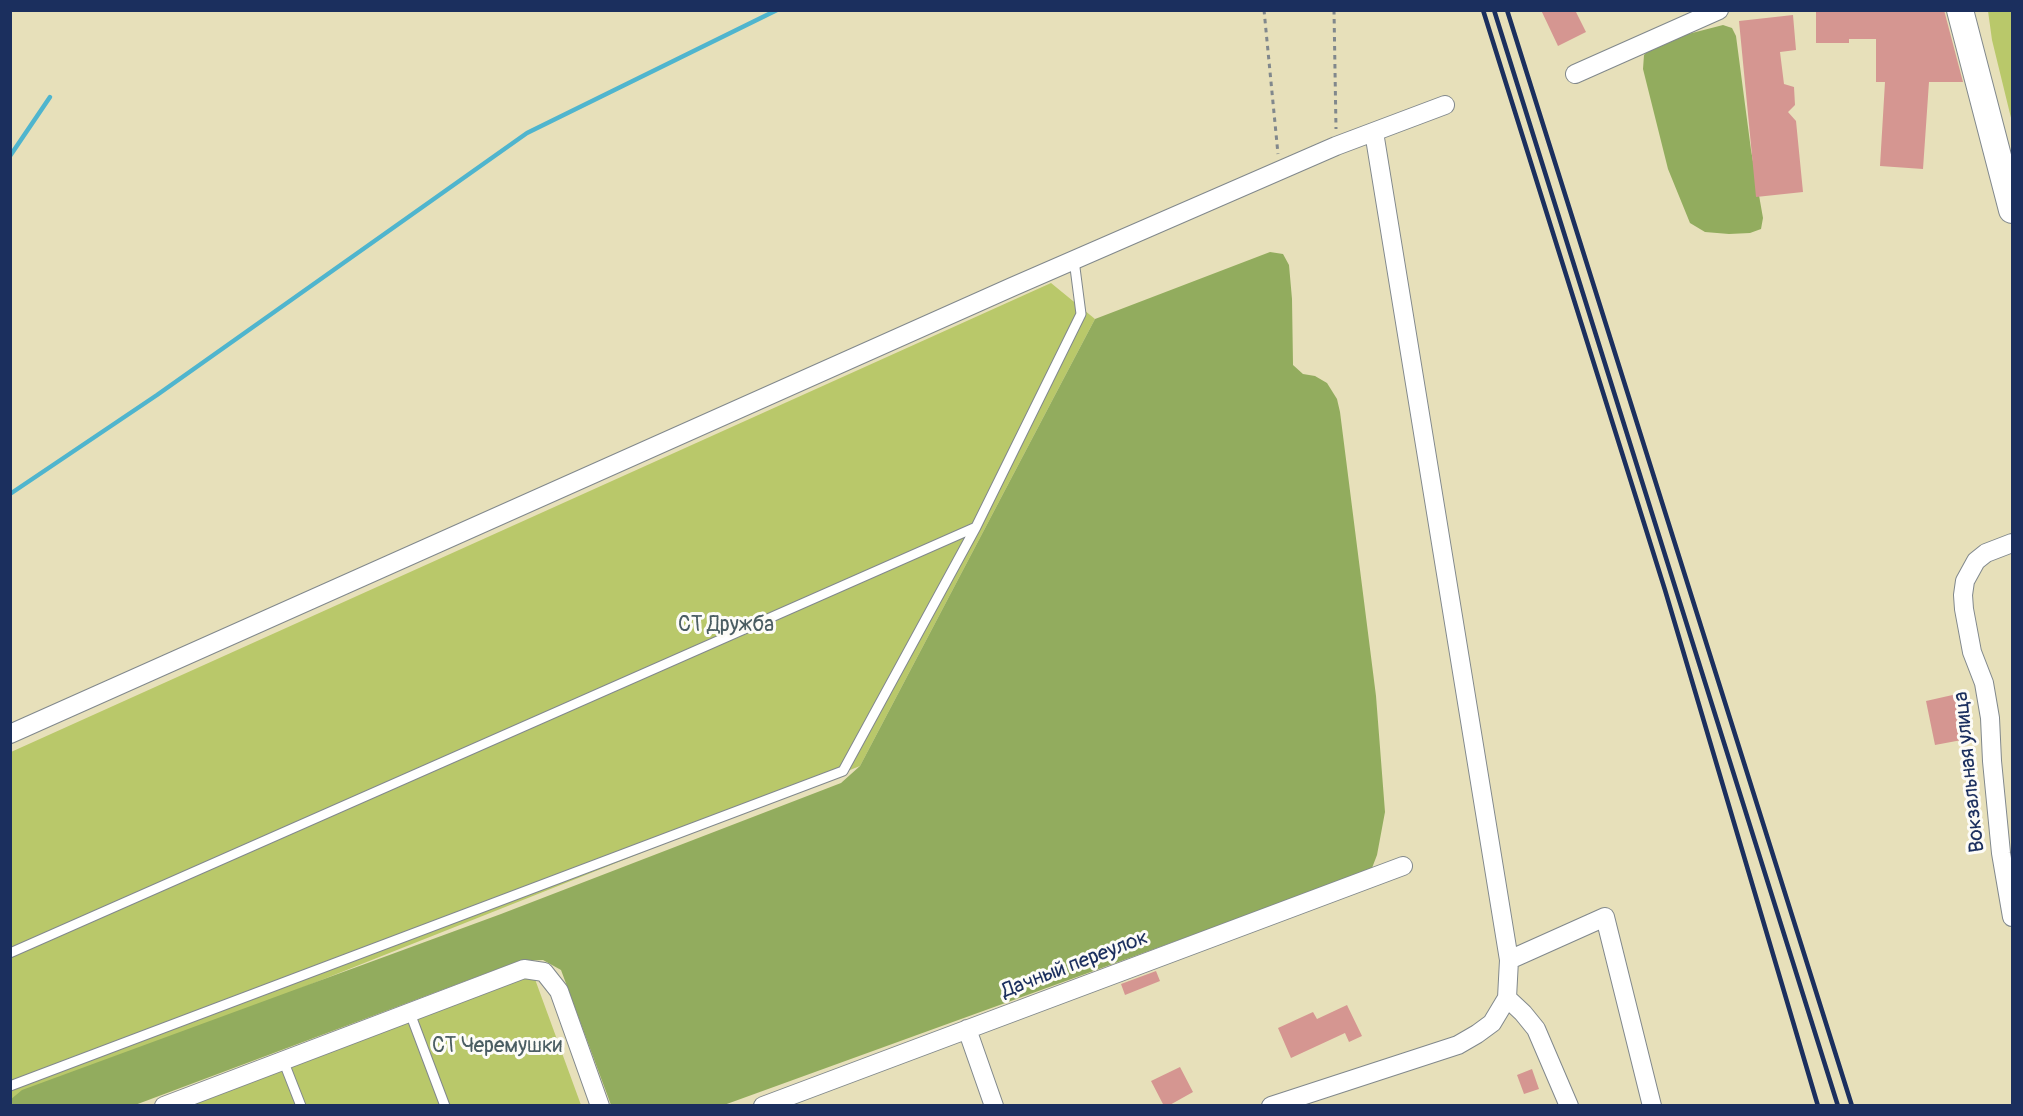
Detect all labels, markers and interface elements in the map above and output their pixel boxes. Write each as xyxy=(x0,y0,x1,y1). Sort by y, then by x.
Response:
park label: СТ Дружба xyxy=(678,613,774,639)
street label: Вокзальная улица xyxy=(1949,690,1991,854)
street label: Дачный переулок xyxy=(998,925,1152,1005)
park label: СТ Черемушки xyxy=(432,1034,562,1060)

